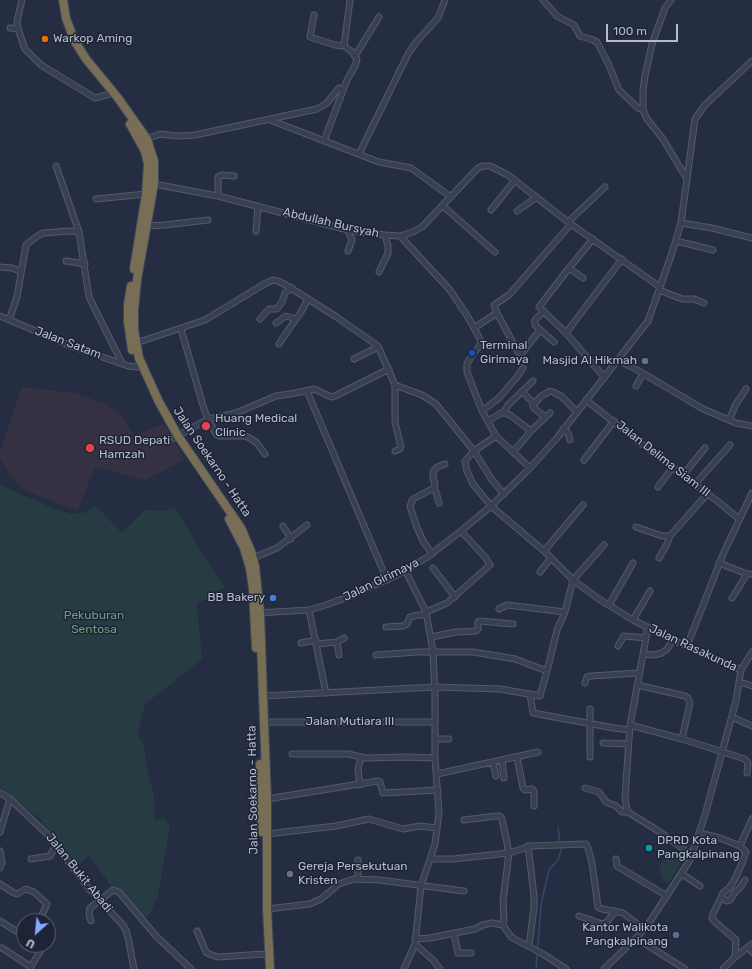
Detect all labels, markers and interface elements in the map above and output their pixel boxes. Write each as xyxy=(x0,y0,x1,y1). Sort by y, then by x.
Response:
scale bar xyxy=(608,16,680,42)
text: 100 m xyxy=(613,24,647,38)
place label: Warkop Aming xyxy=(53,32,132,46)
marker: Warkop Aming xyxy=(40,34,50,44)
street label: Abdullah Bursyah xyxy=(282,205,380,241)
street label: Jalan Satam xyxy=(33,324,103,362)
place label: Terminal Girimaya xyxy=(480,339,529,367)
marker: Terminal Girimaya xyxy=(467,348,477,358)
place label: Masjid Al Hikmah xyxy=(543,354,637,368)
marker: Masjid Al Hikmah xyxy=(640,356,650,366)
street label: Jalan Soekarno - Hatta xyxy=(170,404,254,520)
place label: Huang Medical Clinic xyxy=(215,412,297,440)
street label: Jalan Delima Siam III xyxy=(613,418,713,500)
marker: Huang Medical Clinic xyxy=(200,420,212,432)
place label: RSUD Depati Hamzah xyxy=(99,434,170,462)
marker: RSUD Depati Hamzah xyxy=(84,442,96,454)
street label: Jalan Girimaya xyxy=(341,555,421,605)
place label: BB Bakery xyxy=(208,591,265,605)
marker: BB Bakery xyxy=(268,593,278,603)
park label: Pekuburan Sentosa xyxy=(64,609,124,637)
street label: Jalan Rasakunda xyxy=(647,621,739,675)
street label: Jalan Mutiara III xyxy=(306,715,394,729)
street label: Jalan Soekarno - Hatta xyxy=(245,725,261,855)
street label: Jalan Bukit Abadi xyxy=(43,830,115,916)
place label: DPRD Kota Pangkalpinang xyxy=(657,834,740,862)
marker: DPRD Kota Pangkalpinang xyxy=(644,843,654,853)
place label: Gereja Persekutuan Kristen xyxy=(298,860,408,888)
marker: Gereja Persekutuan Kristen xyxy=(285,869,295,879)
north arrow xyxy=(16,913,56,953)
place label: Kantor Walikota Pangkalpinang xyxy=(582,921,668,949)
marker: Kantor Walikota Pangkalpinang xyxy=(671,930,681,940)
text: U xyxy=(24,936,37,951)

